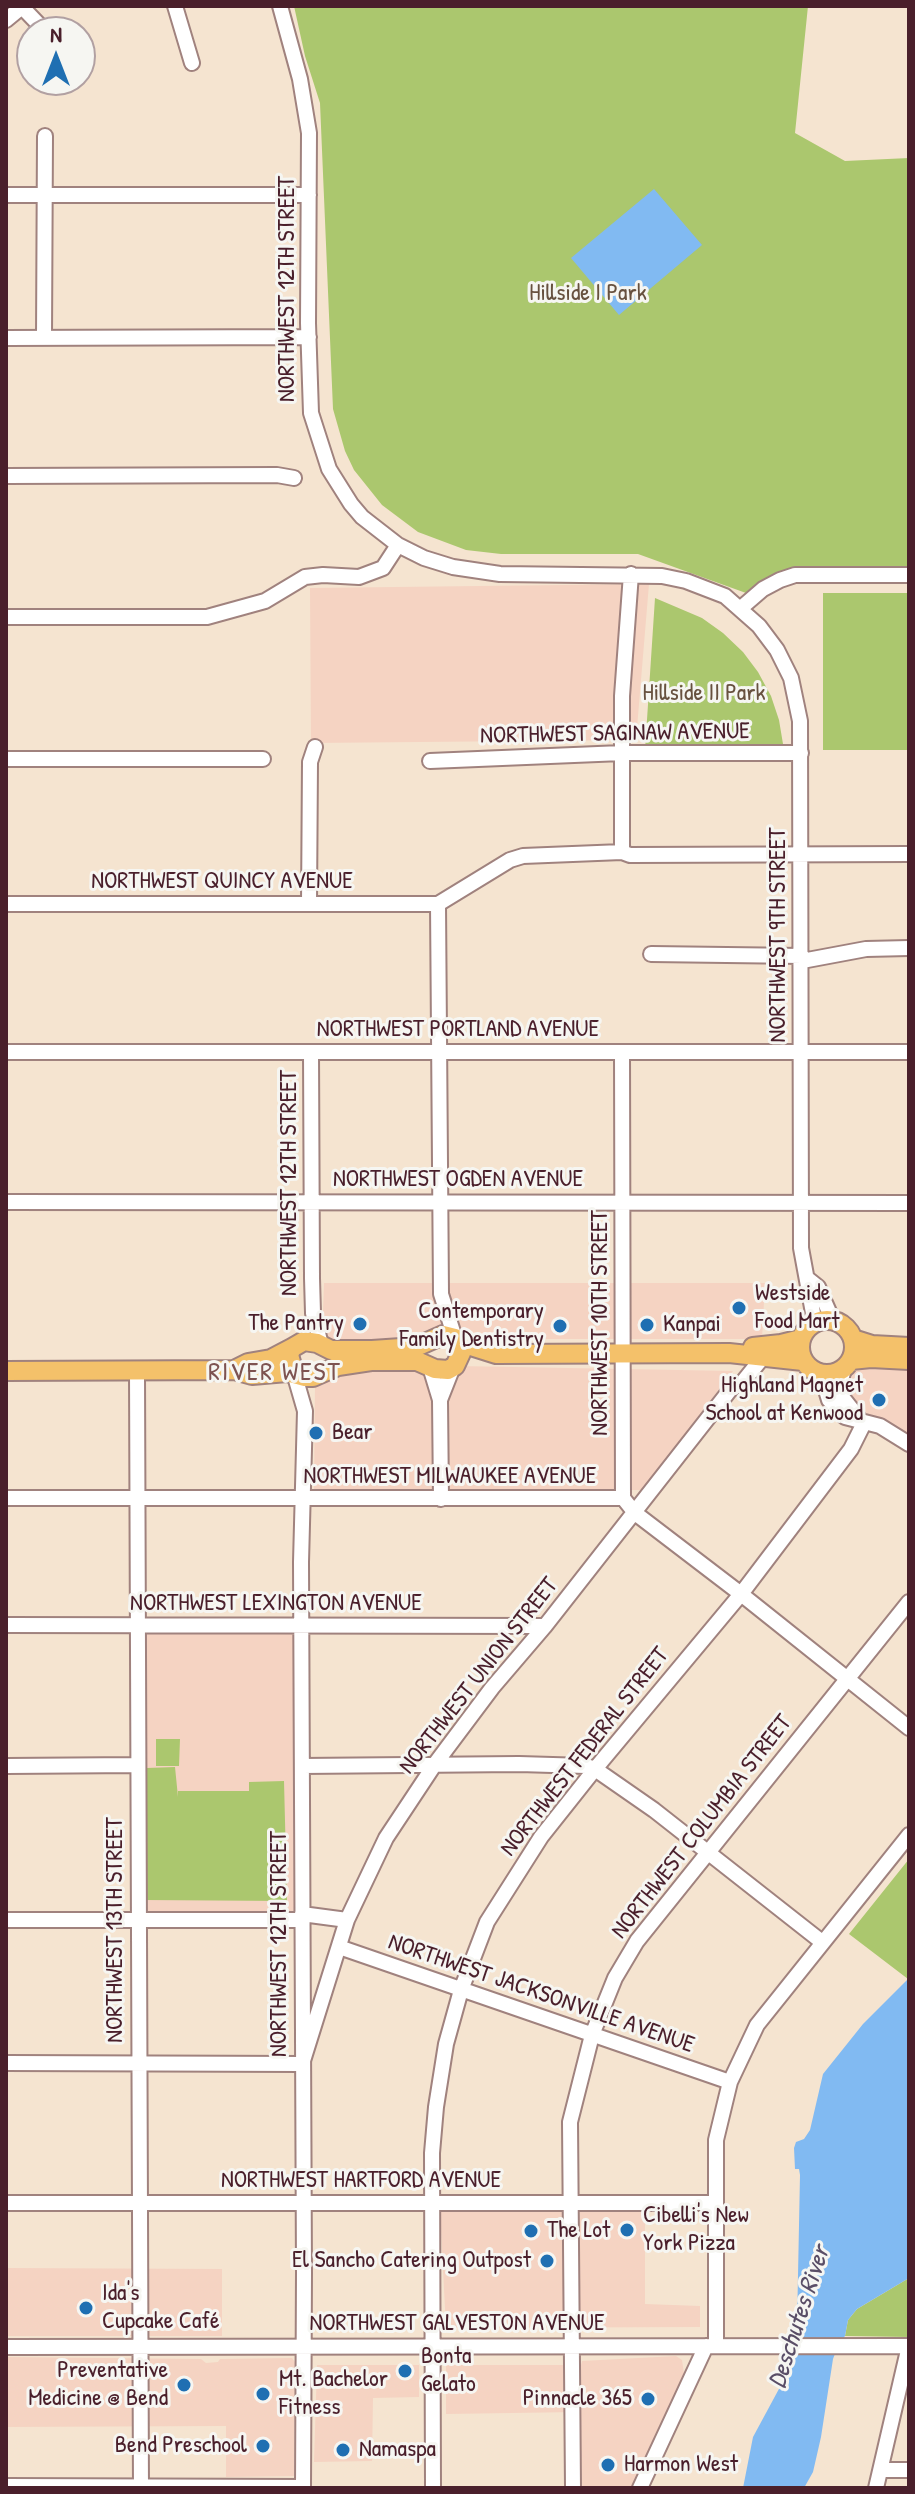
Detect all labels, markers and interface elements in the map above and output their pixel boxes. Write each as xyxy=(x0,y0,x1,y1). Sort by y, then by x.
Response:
north arrow xyxy=(16,16,96,96)
text: N xyxy=(50,19,62,49)
street label: NORTHWEST 12TH STREET xyxy=(274,176,302,402)
park label: Hillside I Park xyxy=(529,280,647,308)
park label: Hillside II Park xyxy=(643,680,765,708)
street label: NORTHWEST SAGINAW AVENUE xyxy=(480,717,750,751)
street label: NORTHWEST 9TH STREET xyxy=(765,827,793,1043)
street label: NORTHWEST QUINCY AVENUE xyxy=(91,868,353,896)
street label: NORTHWEST PORTLAND AVENUE xyxy=(317,1016,599,1044)
street label: NORTHWEST 12TH STREET xyxy=(276,1070,304,1296)
street label: NORTHWEST OGDEN AVENUE xyxy=(333,1166,583,1194)
street label: NORTHWEST 10TH STREET xyxy=(587,1210,615,1436)
place label: Westside Food Mart xyxy=(755,1280,839,1336)
place label: Contemporary Family Dentistry xyxy=(400,1298,544,1354)
marker: Westside Food Mart xyxy=(730,1299,748,1317)
place label: The Pantry xyxy=(248,1310,344,1338)
place label: Kanpai xyxy=(663,1311,721,1339)
marker: The Pantry xyxy=(351,1315,369,1333)
marker: Kanpai xyxy=(638,1316,656,1334)
marker: Contemporary Family Dentistry xyxy=(551,1317,569,1335)
district label: RIVER WEST xyxy=(208,1357,342,1389)
place label: Highland Magnet School at Kenwood xyxy=(705,1372,863,1428)
marker: Highland Magnet School at Kenwood xyxy=(870,1391,888,1409)
place label: Bear xyxy=(332,1419,372,1447)
marker: Bear xyxy=(307,1424,325,1442)
street label: NORTHWEST MILWAUKEE AVENUE xyxy=(304,1463,596,1491)
street label: NORTHWEST UNION STREET xyxy=(393,1572,565,1780)
street label: NORTHWEST LEXINGTON AVENUE xyxy=(130,1590,422,1618)
street label: NORTHWEST FEDERAL STREET xyxy=(495,1642,675,1862)
street label: NORTHWEST COLUMBIA STREET xyxy=(606,1709,798,1945)
street label: NORTHWEST 13TH STREET xyxy=(102,1817,130,2043)
street label: NORTHWEST 12TH STREET xyxy=(266,1831,294,2057)
street label: NORTHWEST JACKSONVILLE AVENUE xyxy=(384,1928,698,2060)
street label: NORTHWEST HARTFORD AVENUE xyxy=(221,2167,501,2195)
place label: Cibelli's New York Pizza xyxy=(643,2202,749,2258)
place label: The Lot xyxy=(547,2217,610,2245)
marker: Cibelli's New York Pizza xyxy=(618,2221,636,2239)
marker: The Lot xyxy=(522,2222,540,2240)
water label: Deschutes River xyxy=(762,2242,838,2392)
place label: El Sancho Catering Outpost xyxy=(292,2247,531,2275)
marker: El Sancho Catering Outpost xyxy=(538,2252,556,2270)
place label: Ida's Cupcake Café xyxy=(102,2280,220,2336)
marker: Ida's Cupcake Café xyxy=(77,2299,95,2317)
street label: NORTHWEST GALVESTON AVENUE xyxy=(309,2310,605,2338)
place label: Bonta Gelato xyxy=(421,2343,476,2399)
place label: Preventative Medicine @ Bend xyxy=(28,2357,168,2413)
marker: Bonta Gelato xyxy=(396,2362,414,2380)
place label: Mt. Bachelor Fitness xyxy=(279,2366,388,2422)
marker: Preventative Medicine @ Bend xyxy=(175,2376,193,2394)
marker: Mt. Bachelor Fitness xyxy=(254,2385,272,2403)
place label: Pinnacle 365 xyxy=(523,2385,632,2413)
marker: Pinnacle 365 xyxy=(639,2390,657,2408)
place label: Bend Preschool xyxy=(115,2432,247,2460)
place label: Namaspa xyxy=(359,2436,436,2464)
marker: Bend Preschool xyxy=(254,2437,272,2455)
marker: Namaspa xyxy=(334,2441,352,2459)
place label: Harmon West xyxy=(624,2451,738,2479)
marker: Harmon West xyxy=(599,2456,617,2474)

